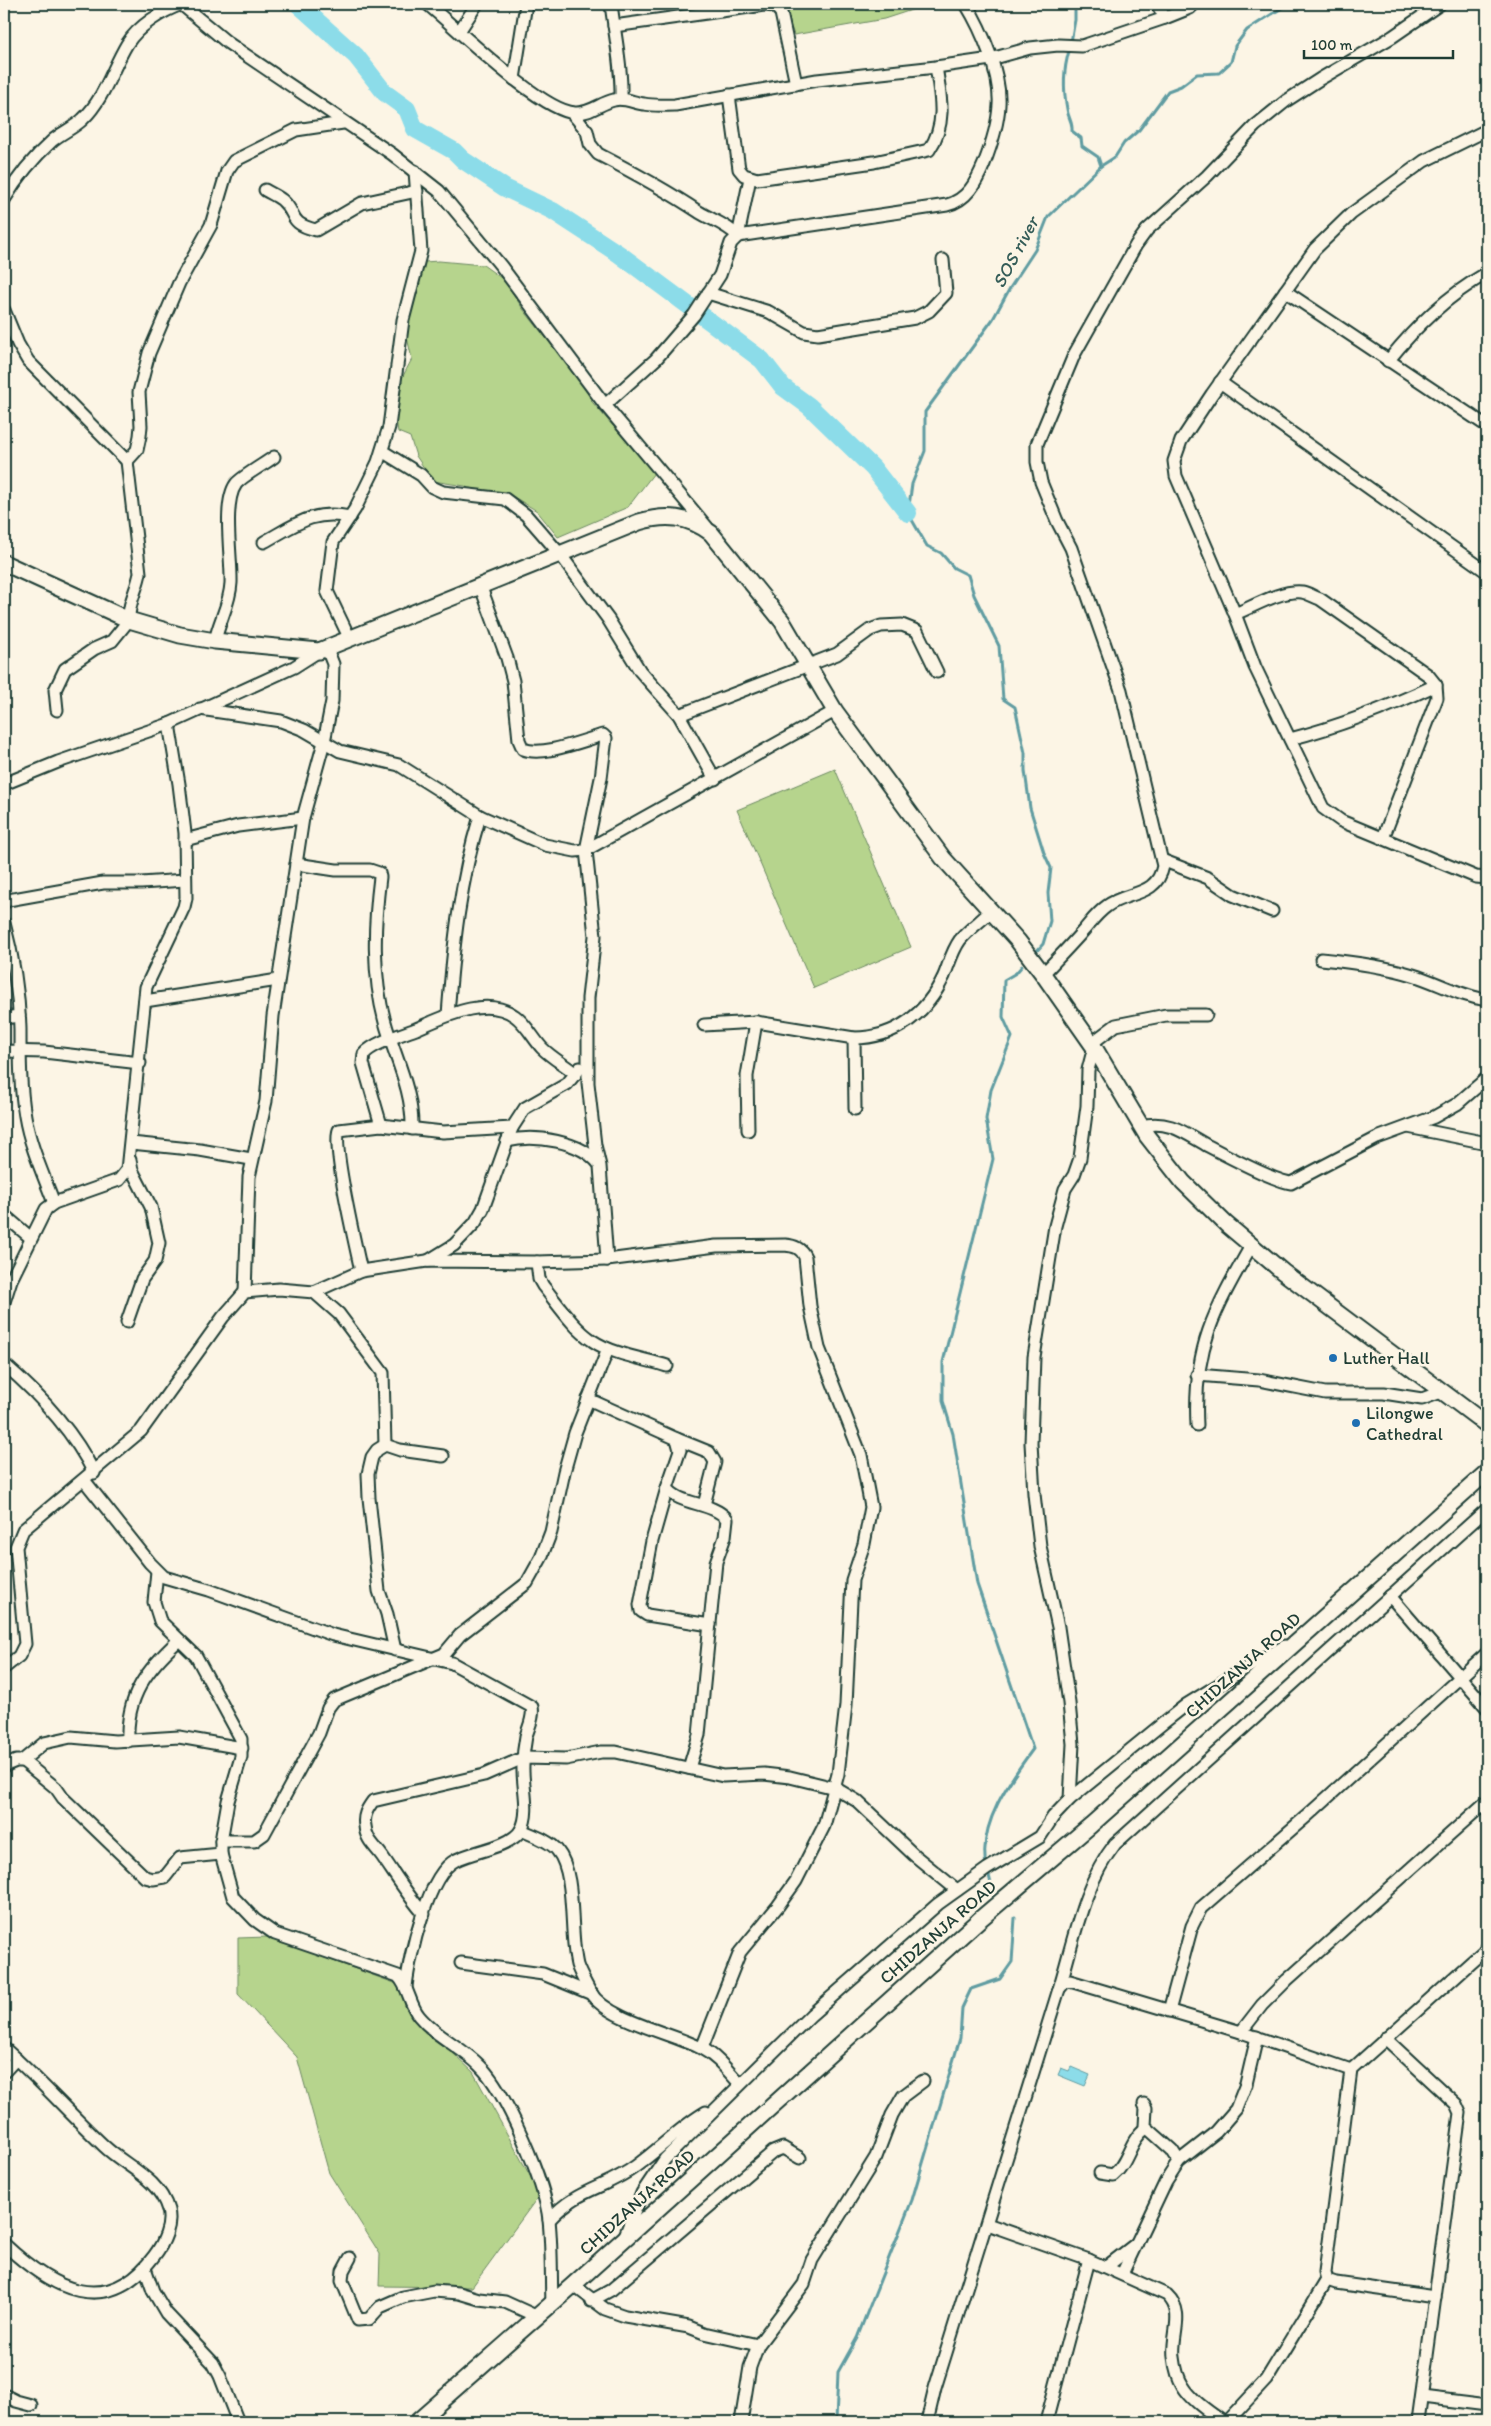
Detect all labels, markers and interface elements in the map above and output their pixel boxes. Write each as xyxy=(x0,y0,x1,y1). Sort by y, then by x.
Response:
scale bar xyxy=(1304,28,1452,60)
text: 100 m xyxy=(1311,36,1353,54)
water label: SOS river xyxy=(987,211,1045,292)
place label: Luther Hall xyxy=(1343,1347,1430,1369)
marker: Luther Hall xyxy=(1327,1352,1339,1364)
place label: Lilongwe Cathedral xyxy=(1366,1402,1443,1445)
marker: Lilongwe Cathedral xyxy=(1350,1417,1362,1429)
street label: CHIDZANJA ROAD xyxy=(1181,1607,1305,1723)
street label: CHIDZANJA ROAD xyxy=(875,1875,1001,1989)
street label: CHIDZANJA ROAD xyxy=(575,2144,699,2260)

